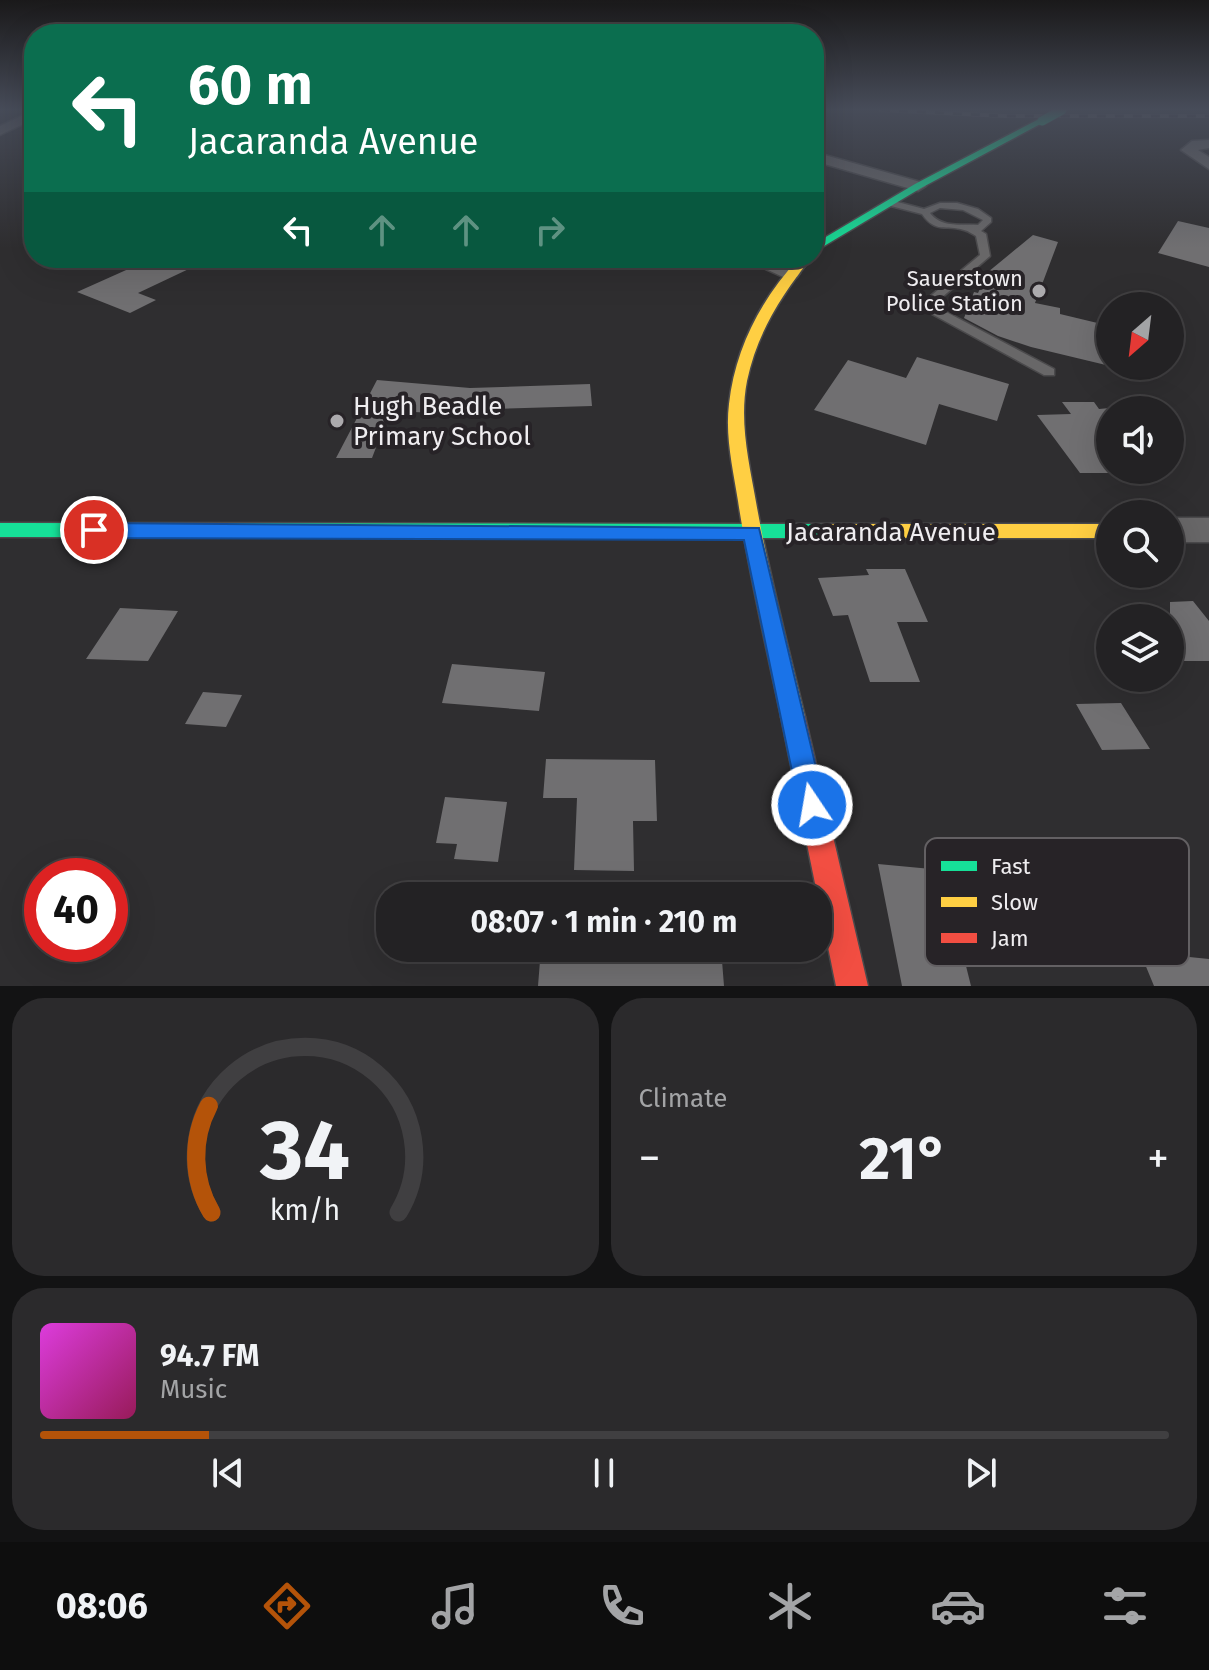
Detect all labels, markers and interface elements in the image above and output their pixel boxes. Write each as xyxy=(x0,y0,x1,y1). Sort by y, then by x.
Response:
text: 60 m xyxy=(188,52,313,119)
icon: left xyxy=(56,56,160,160)
text: Jacaranda Avenue xyxy=(188,120,478,164)
icon: left xyxy=(276,208,320,252)
icon: ahead xyxy=(360,208,404,252)
icon: ahead xyxy=(444,208,488,252)
icon: right xyxy=(528,208,572,252)
place label: Sauerstown Police Station xyxy=(886,265,1023,317)
marker: Sauerstown Police Station xyxy=(1030,282,1048,300)
north arrow xyxy=(1096,292,1184,380)
map controls xyxy=(1096,292,1184,692)
place label: Hugh Beadle Primary School xyxy=(353,391,531,452)
button: sound xyxy=(1096,396,1184,484)
marker: Hugh Beadle Primary School xyxy=(328,412,346,430)
pin xyxy=(60,496,128,564)
button: search xyxy=(1096,500,1184,588)
icon: arrive xyxy=(72,508,116,552)
street label: Jacaranda Avenue xyxy=(786,517,996,548)
button: layers xyxy=(1096,604,1184,692)
position arrow xyxy=(770,763,854,847)
legend xyxy=(925,838,1189,966)
text: Fast xyxy=(991,853,1031,880)
speed limit sign: 40 xyxy=(24,858,128,962)
text: Slow xyxy=(991,889,1038,916)
text: 08:07 · 1 min · 210 m xyxy=(471,904,737,940)
text: Jam xyxy=(991,925,1029,952)
text: Climate xyxy=(639,1083,727,1114)
text: 34 xyxy=(259,1101,350,1201)
text: 21° xyxy=(859,1123,948,1195)
text: − xyxy=(639,1132,661,1185)
text: + xyxy=(1147,1132,1169,1185)
text: km/h xyxy=(270,1193,341,1228)
text: 94.7 FM xyxy=(160,1338,259,1374)
text: Music xyxy=(160,1374,227,1405)
icon: previous xyxy=(206,1451,250,1495)
icon: pause xyxy=(582,1451,626,1495)
icon: next xyxy=(959,1451,1003,1495)
icon: directions xyxy=(259,1578,315,1634)
icon: music xyxy=(427,1578,483,1634)
icon: phone xyxy=(594,1578,650,1634)
icon: climate xyxy=(762,1578,818,1634)
icon: car xyxy=(930,1578,986,1634)
icon: filters xyxy=(1097,1578,1153,1634)
text: 08:06 xyxy=(56,1584,148,1628)

